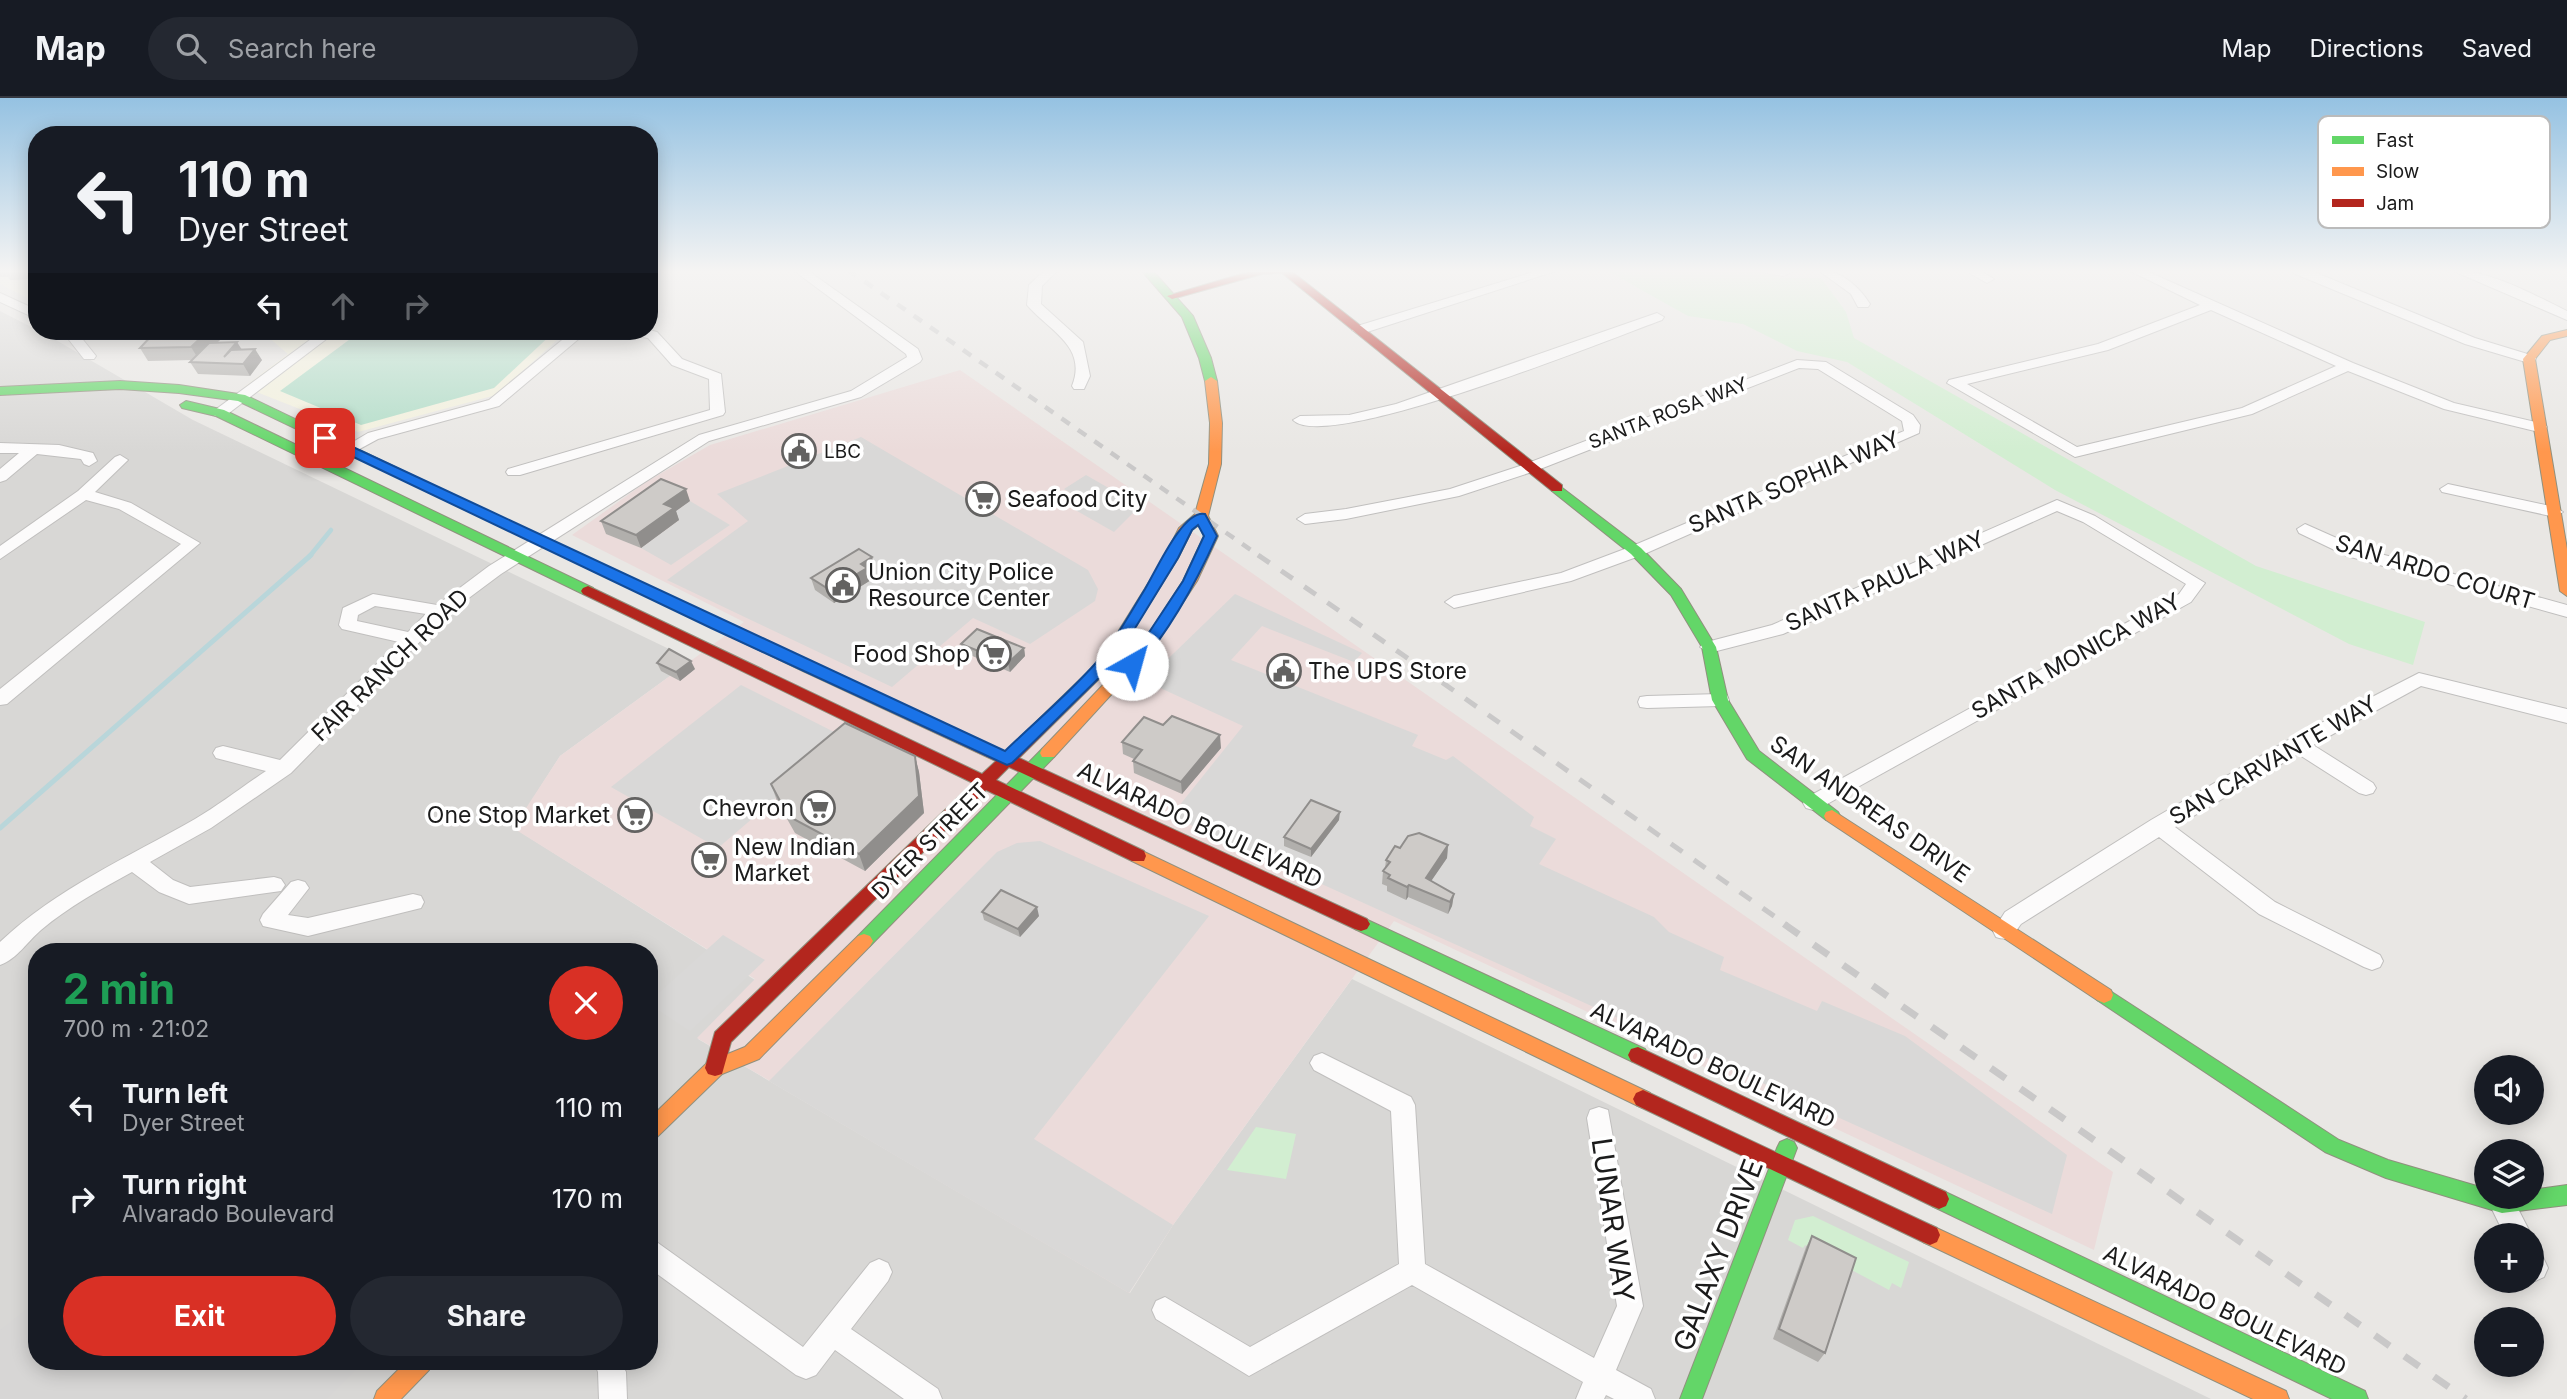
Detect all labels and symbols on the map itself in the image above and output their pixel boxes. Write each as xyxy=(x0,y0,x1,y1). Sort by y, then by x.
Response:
legend xyxy=(2318,116,2550,228)
text: Fast xyxy=(2376,129,2414,152)
text: Slow xyxy=(2376,160,2419,183)
text: Jam xyxy=(2376,192,2414,215)
street label: SANTA ROSA WAY xyxy=(1585,372,1751,454)
pin xyxy=(295,408,355,468)
street label: SANTA SOPHIA WAY xyxy=(1684,425,1904,539)
public building icon: LBC xyxy=(780,432,818,470)
place label: LBC xyxy=(824,440,861,463)
supermarket icon: Seafood City xyxy=(964,480,1002,518)
place label: Seafood City xyxy=(1007,485,1148,513)
street label: SANTA PAULA WAY xyxy=(1781,524,1989,638)
street label: SAN ARDO COURT xyxy=(2332,528,2538,616)
place label: Union City Police Resource Center xyxy=(868,558,1054,612)
public building icon: Union City Police Resource Center xyxy=(824,566,862,604)
street label: FAIR RANCH ROAD xyxy=(306,583,474,747)
street label: SANTA MONICA WAY xyxy=(1966,587,2186,725)
position arrow xyxy=(1095,627,1169,701)
supermarket icon: Food Shop xyxy=(975,635,1013,673)
place label: Food Shop xyxy=(853,640,970,668)
public building icon: The UPS Store xyxy=(1265,652,1303,690)
place label: The UPS Store xyxy=(1308,657,1467,685)
street label: SAN CARVANTE WAY xyxy=(2164,689,2382,831)
street label: SAN ANDREAS DRIVE xyxy=(1765,730,1975,888)
street label: ALVARADO BOULEVARD xyxy=(1073,756,1327,894)
street label: DYER STREET xyxy=(866,777,994,905)
supermarket icon: Chevron xyxy=(799,789,837,827)
place label: Chevron xyxy=(702,794,794,822)
supermarket icon: One Stop Market xyxy=(616,796,654,834)
place label: One Stop Market xyxy=(427,801,610,829)
place label: New Indian Market xyxy=(734,833,856,887)
supermarket icon: New Indian Market xyxy=(690,841,728,879)
street label: ALVARADO BOULEVARD xyxy=(1586,996,1840,1134)
street label: LUNAR WAY xyxy=(1585,1136,1641,1304)
street label: GALAXY DRIVE xyxy=(1666,1154,1770,1356)
street label: ALVARADO BOULEVARD xyxy=(2099,1239,2351,1381)

